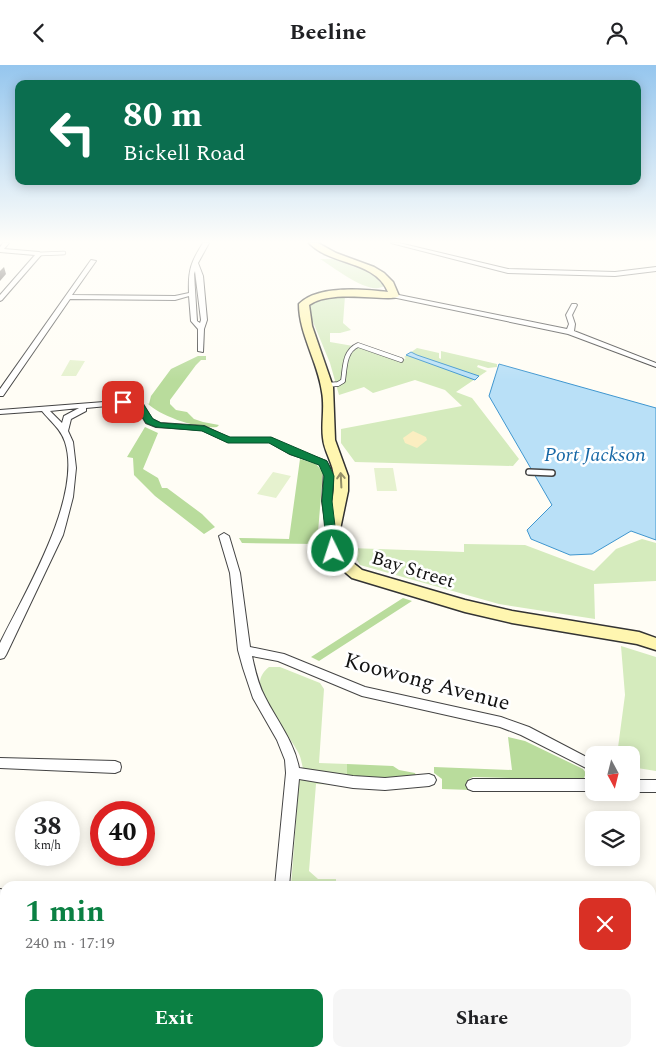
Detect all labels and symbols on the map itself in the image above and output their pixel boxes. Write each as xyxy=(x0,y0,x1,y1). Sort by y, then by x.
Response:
pin xyxy=(102,381,144,423)
water label: Port Jackson xyxy=(544,440,646,470)
one-way arrow xyxy=(336,472,345,488)
position arrow xyxy=(306,524,358,576)
street label: Bay Street xyxy=(368,544,458,596)
street label: Koowong Avenue xyxy=(340,644,514,720)
north arrow xyxy=(585,746,640,801)
speed limit sign: 40 xyxy=(90,801,155,866)

